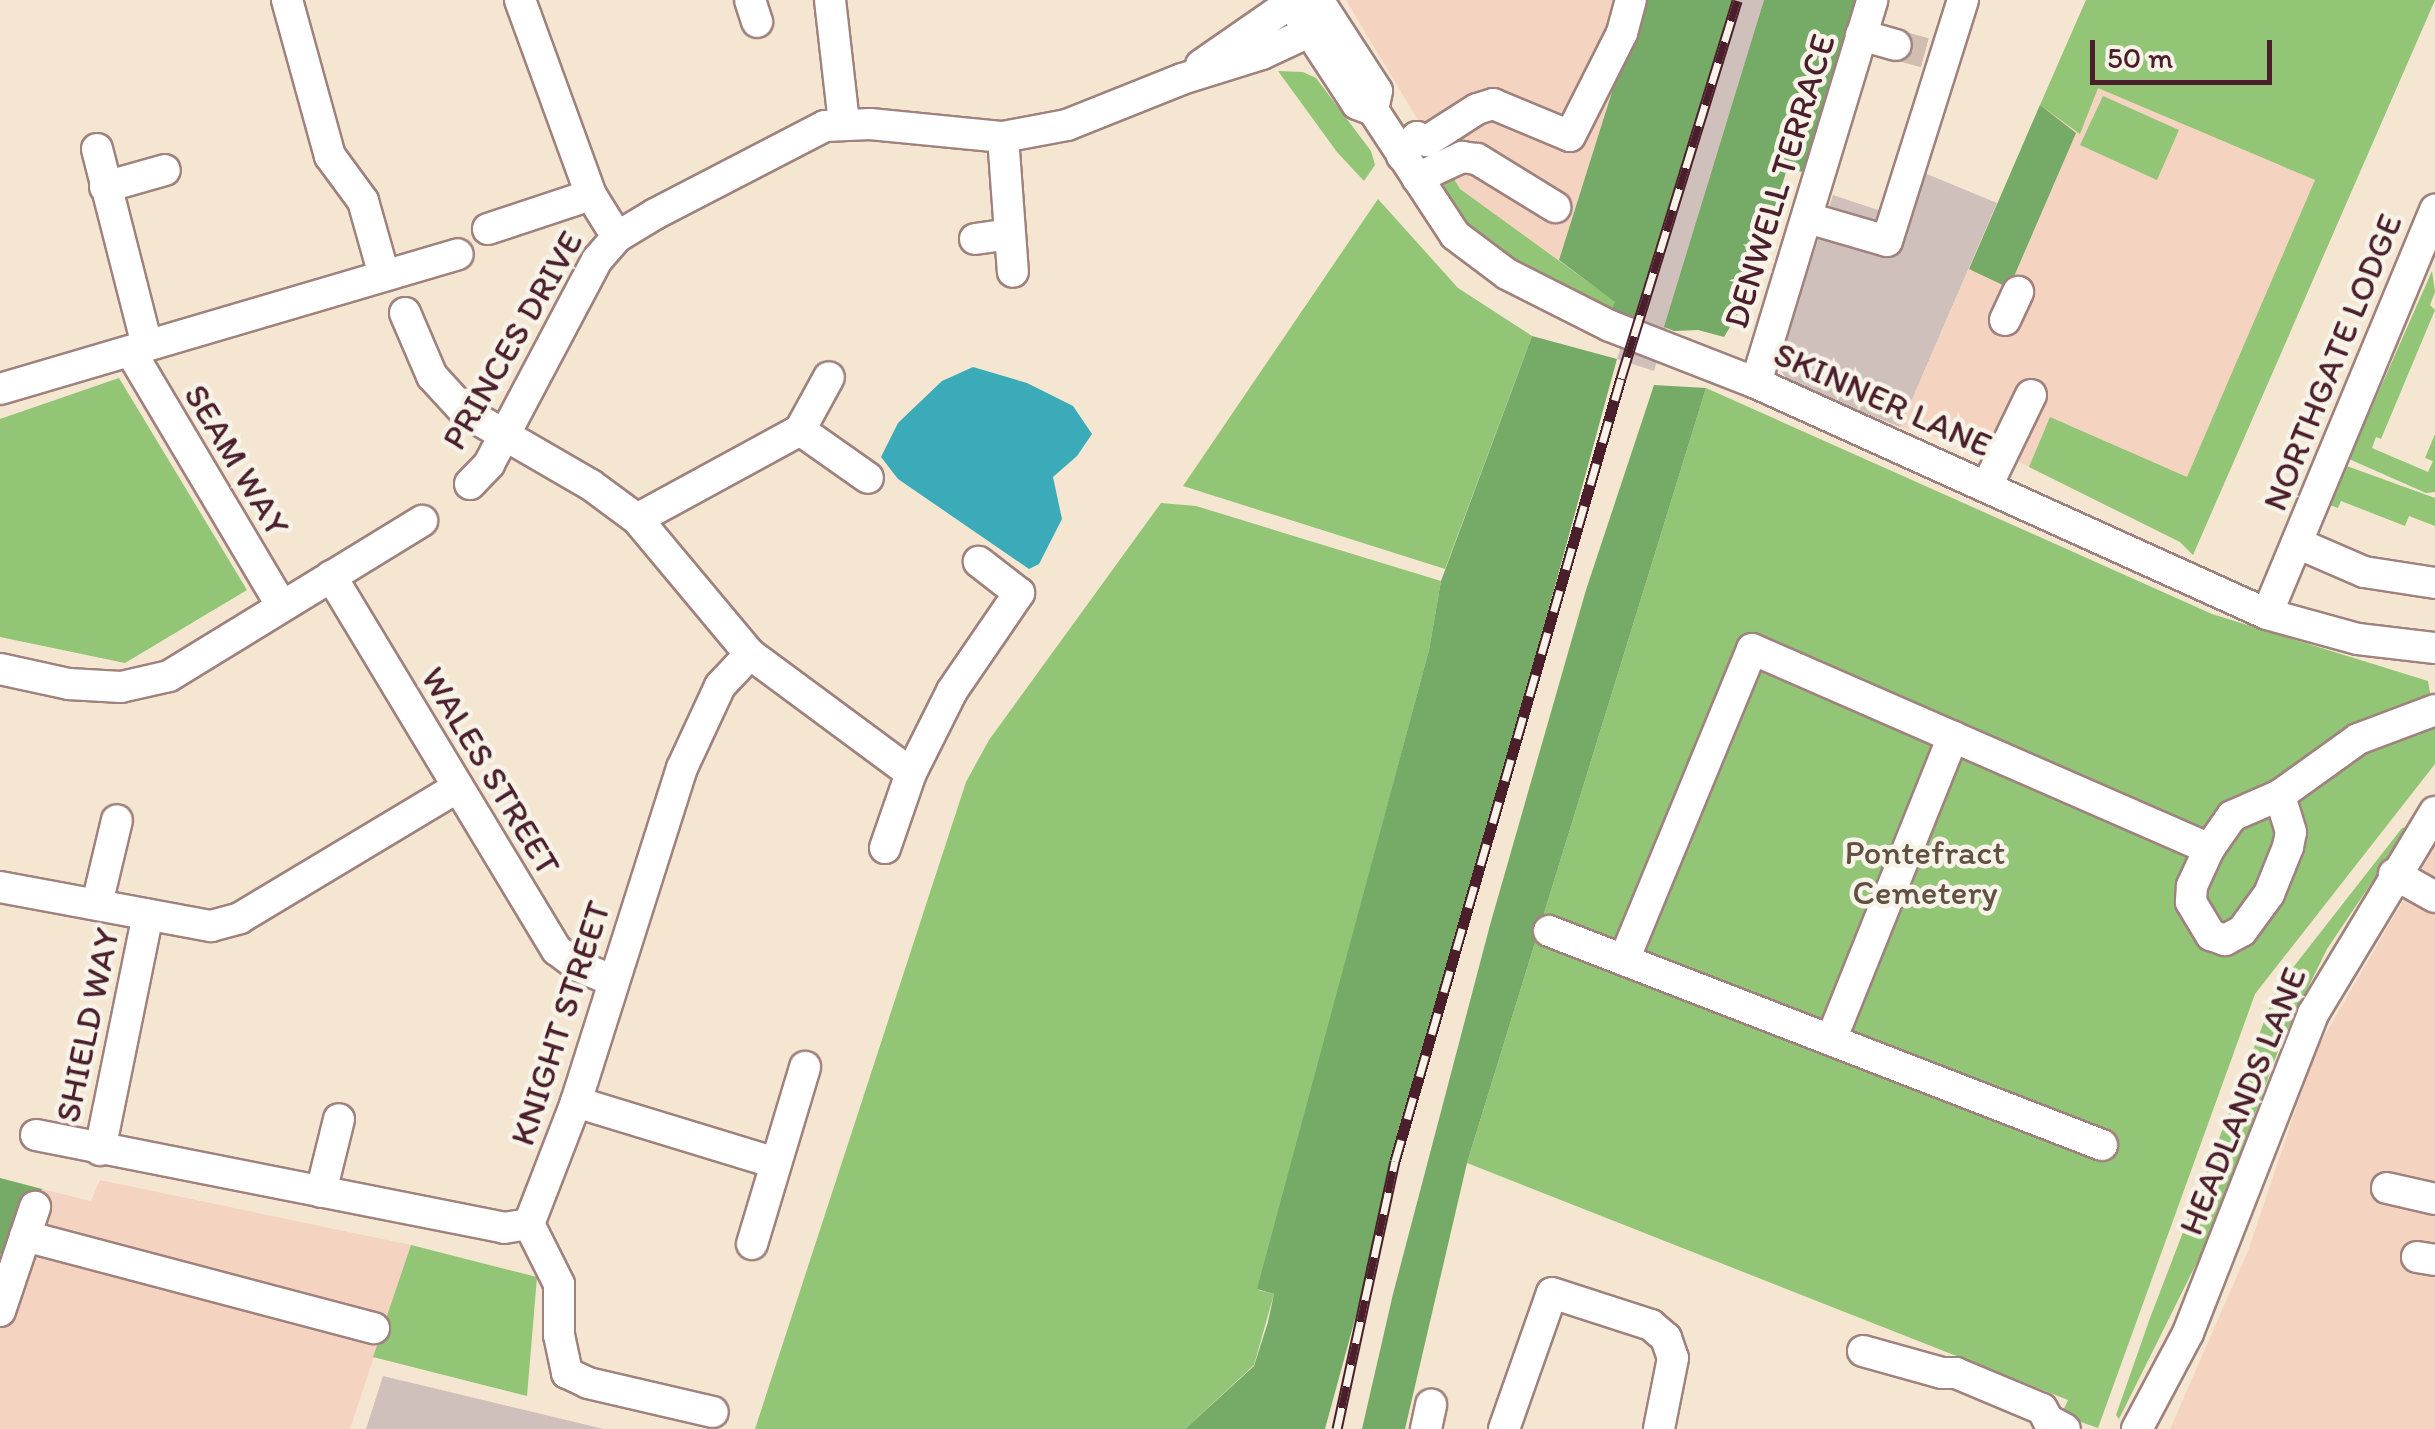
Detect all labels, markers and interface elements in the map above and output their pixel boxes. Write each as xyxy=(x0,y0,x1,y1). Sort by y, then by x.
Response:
scale bar xyxy=(2095,20,2278,82)
street label: DENWELL TERRACE xyxy=(1714,29,1844,333)
text: 50 m xyxy=(2107,39,2173,76)
street label: NORTHGATE LODGE xyxy=(2253,207,2411,517)
street label: PRINCES DRIVE xyxy=(432,223,592,457)
street label: SKINNER LANE xyxy=(1767,332,1999,466)
street label: SEAM WAY xyxy=(175,377,299,543)
street label: WALES STREET xyxy=(412,659,570,883)
park label: Pontefract Cemetery xyxy=(1845,831,2005,913)
street label: KNIGHT STREET xyxy=(501,896,619,1150)
street label: SHIELD WAY xyxy=(46,924,128,1126)
street label: HEADLANDS LANE xyxy=(2169,961,2315,1241)

